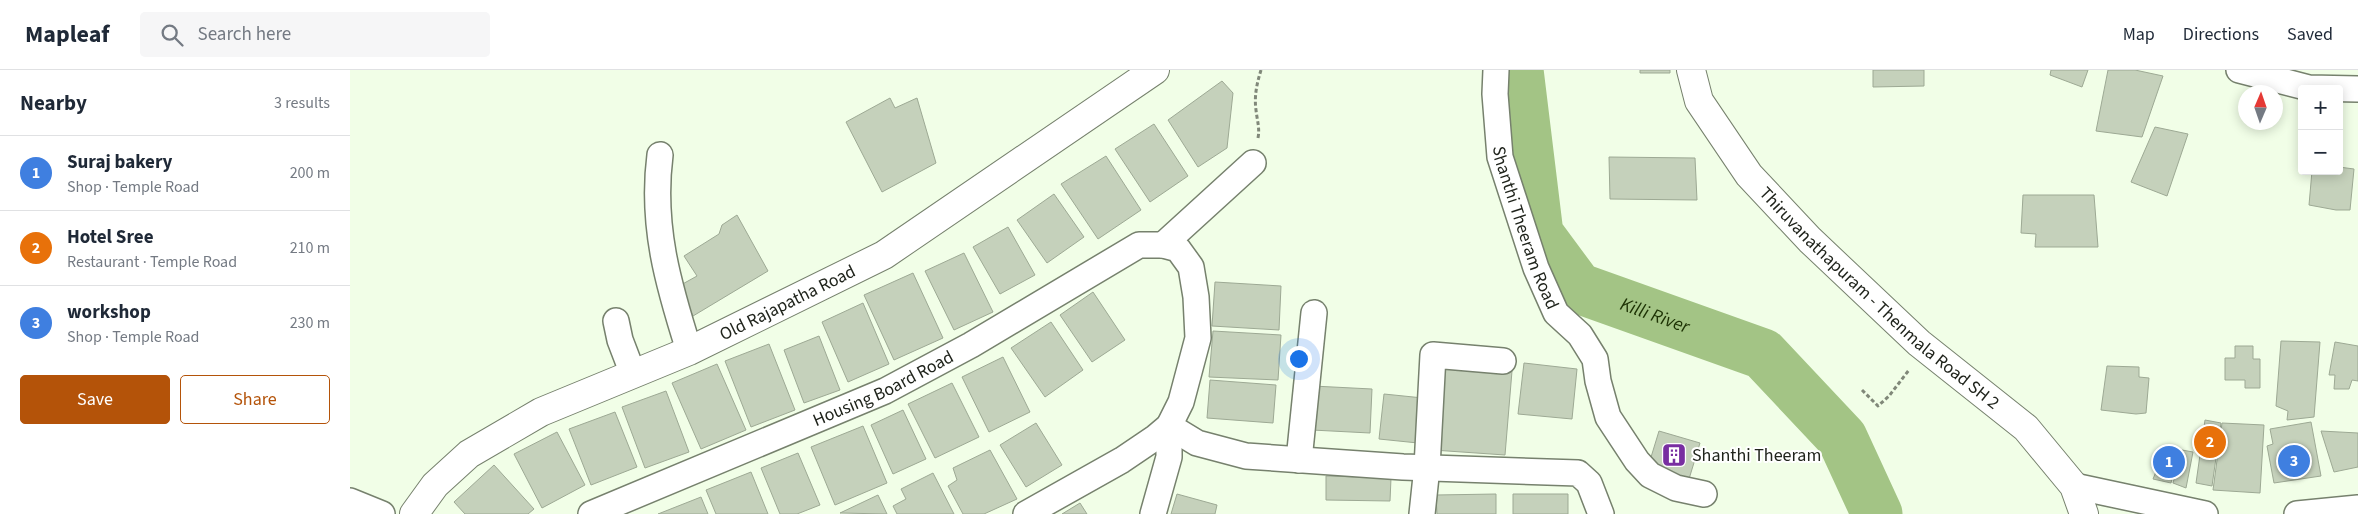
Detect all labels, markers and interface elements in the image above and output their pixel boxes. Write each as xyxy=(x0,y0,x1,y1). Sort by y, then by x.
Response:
search box xyxy=(140,12,490,57)
text: Mapleaf xyxy=(25,17,110,52)
icon: search xyxy=(158,21,186,49)
text: Search here xyxy=(198,21,291,48)
text: Map xyxy=(2123,22,2155,47)
text: Directions xyxy=(2183,22,2259,47)
text: Saved xyxy=(2287,22,2333,47)
north arrow xyxy=(2238,85,2283,130)
map controls xyxy=(2298,85,2343,175)
button: + xyxy=(2298,85,2343,130)
text: Nearby xyxy=(20,88,87,118)
text: 3 results xyxy=(274,92,330,114)
button: − xyxy=(2298,130,2343,175)
street label: Shanthi Theeram Road xyxy=(1487,145,1565,313)
text: Suraj bakery xyxy=(67,149,172,176)
text: 1 xyxy=(32,162,40,184)
text: 200 m xyxy=(290,162,330,184)
text: Shop · Temple Road xyxy=(67,176,199,198)
street label: Thiruvanathapuram - Thenmala Road SH 2 xyxy=(1754,181,2005,415)
text: Hotel Sree xyxy=(67,224,153,251)
text: 2 xyxy=(32,237,40,259)
text: 210 m xyxy=(290,237,330,259)
text: Restaurant · Temple Road xyxy=(67,251,237,273)
street label: Old Rajapatha Road xyxy=(715,258,860,347)
water label: Killi River xyxy=(1616,291,1695,341)
text: workshop xyxy=(67,299,151,326)
text: 3 xyxy=(32,312,40,334)
text: 230 m xyxy=(290,312,330,334)
text: Shop · Temple Road xyxy=(67,326,199,348)
street label: Housing Board Road xyxy=(809,344,958,432)
your location xyxy=(1286,346,1312,372)
button: Save xyxy=(20,375,170,424)
button: Share xyxy=(180,375,330,424)
pin: 2 xyxy=(2194,423,2226,461)
building icon: Shanthi Theeram xyxy=(1661,442,1687,468)
pin: 3 xyxy=(2278,442,2310,480)
place label: Shanthi Theeram xyxy=(1692,443,1821,468)
pin: 1 xyxy=(2153,443,2185,481)

